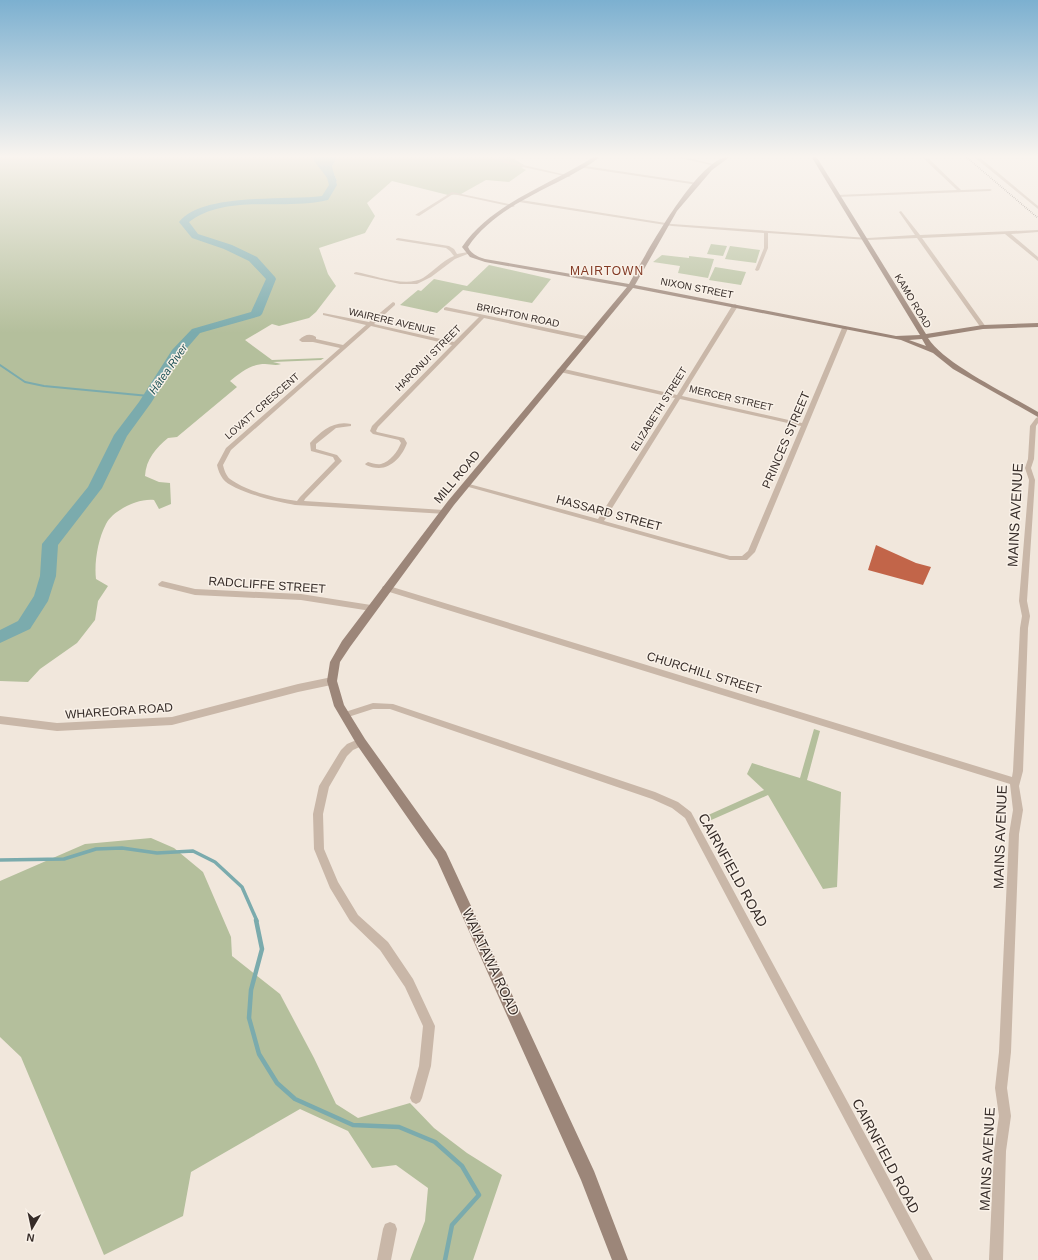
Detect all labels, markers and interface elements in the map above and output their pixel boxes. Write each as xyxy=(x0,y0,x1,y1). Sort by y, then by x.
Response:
district label: MAIRTOWN xyxy=(570,264,644,278)
street label: KAMO ROAD xyxy=(893,272,933,330)
street label: NIXON STREET xyxy=(660,276,734,300)
street label: BRIGHTON ROAD xyxy=(476,301,560,329)
street label: WAIRERE AVENUE xyxy=(347,306,437,336)
street label: HARONUI STREET xyxy=(393,323,463,393)
water label: Hātea River xyxy=(146,341,190,396)
street label: ELIZABETH STREET xyxy=(629,365,689,453)
street label: LOVATT CRESCENT xyxy=(223,371,301,441)
street label: MERCER STREET xyxy=(688,383,774,413)
street label: PRINCES STREET xyxy=(759,389,813,491)
street label: MILL ROAD xyxy=(431,448,483,506)
street label: MAINS AVENUE xyxy=(1004,463,1026,567)
street label: HASSARD STREET xyxy=(555,492,664,534)
street label: RADCLIFFE STREET xyxy=(208,574,327,596)
street label: CHURCHILL STREET xyxy=(645,649,764,697)
street label: WHAREORA ROAD xyxy=(65,700,174,722)
street label: MAINS AVENUE xyxy=(990,785,1010,889)
street label: CAIRNFIELD ROAD xyxy=(695,810,771,930)
street label: WAIATAWA ROAD xyxy=(459,906,523,1018)
street label: CAIRNFIELD ROAD xyxy=(849,1096,923,1216)
street label: MAINS AVENUE xyxy=(976,1107,998,1211)
north arrow xyxy=(12,1208,52,1248)
text: N xyxy=(26,1231,35,1244)

